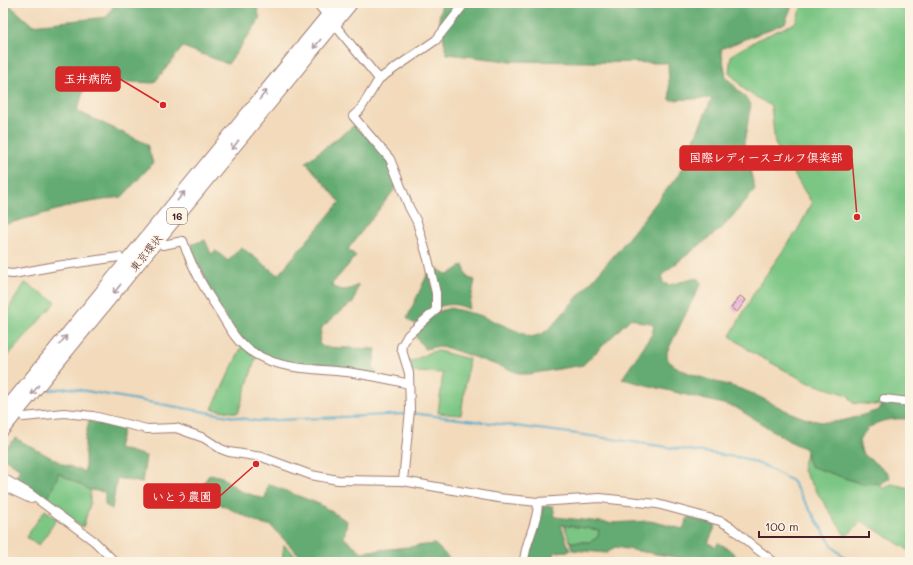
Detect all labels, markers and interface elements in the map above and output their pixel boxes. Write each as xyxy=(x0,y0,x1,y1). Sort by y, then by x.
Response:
one-way arrow xyxy=(313,39,321,50)
callout: 玉井病院 xyxy=(56,67,120,91)
text: 玉井病院 xyxy=(64,70,112,86)
one-way arrow xyxy=(258,89,267,100)
one-way arrow xyxy=(230,139,239,150)
callout: 国際レディースゴルフ倶楽部 xyxy=(680,146,852,170)
text: 国際レディースゴルフ倶楽部 xyxy=(689,149,843,165)
one-way arrow xyxy=(176,190,185,201)
road number: 16 xyxy=(167,208,187,224)
street label: 東京環状 xyxy=(126,231,165,275)
one-way arrow xyxy=(113,283,122,294)
one-way arrow xyxy=(59,334,67,345)
one-way arrow xyxy=(31,384,39,395)
callout: いとう農園 xyxy=(144,484,220,508)
text: いとう農園 xyxy=(152,488,212,504)
scale bar xyxy=(759,513,869,539)
text: 100 m xyxy=(765,518,799,534)

